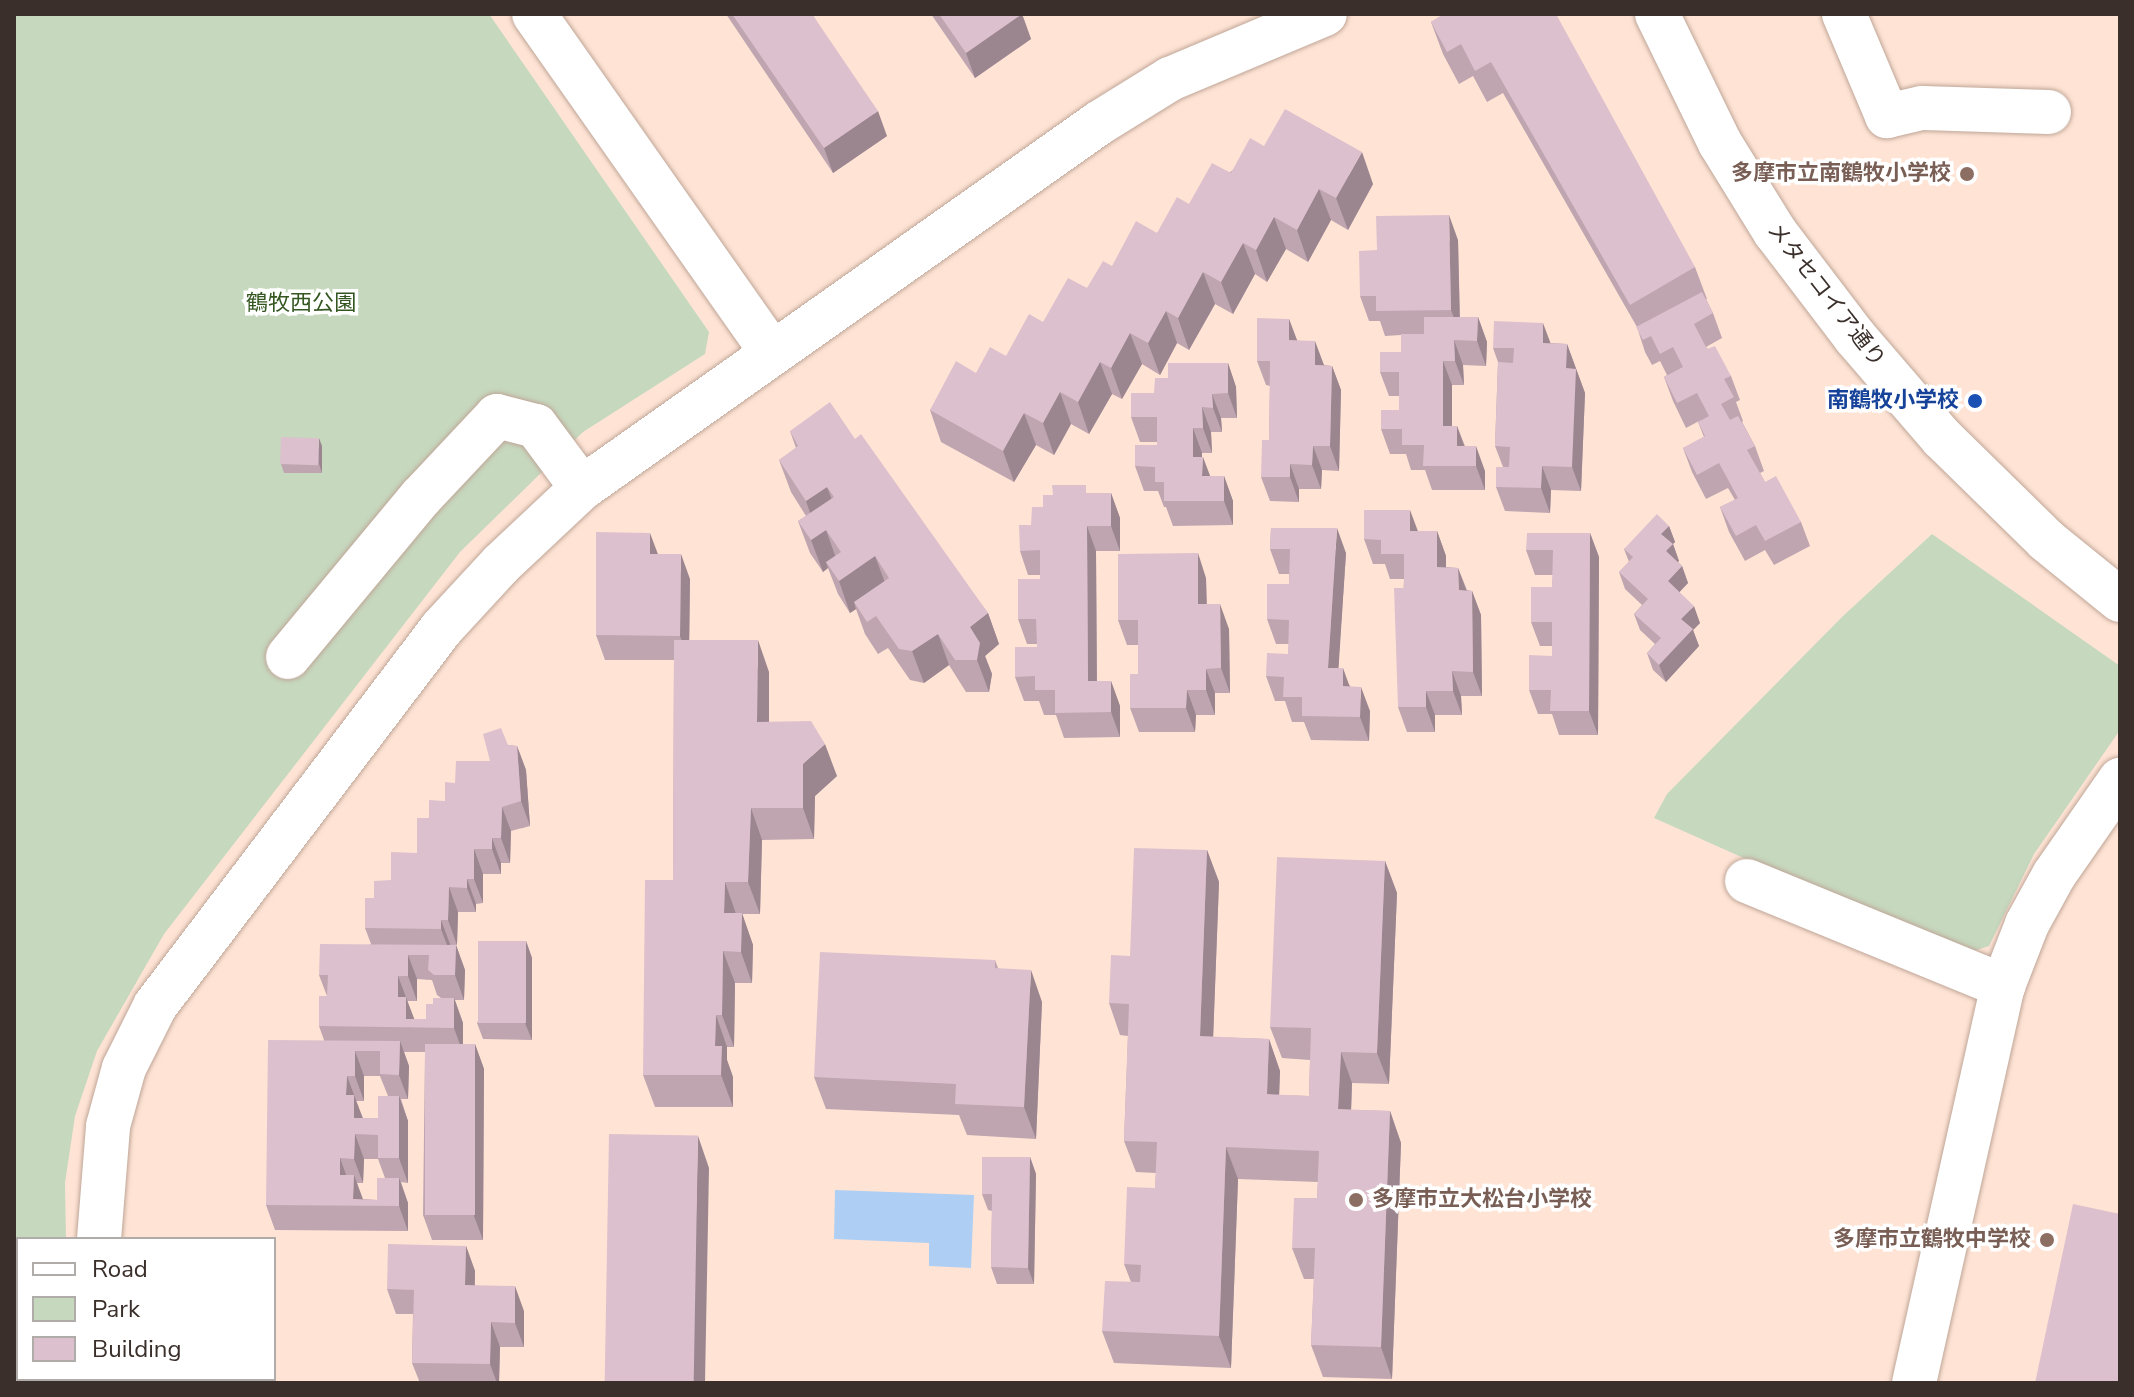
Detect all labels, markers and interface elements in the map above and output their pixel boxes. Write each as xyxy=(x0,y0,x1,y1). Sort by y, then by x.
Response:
place label: 多摩市立南鶴牧小学校 xyxy=(1731,161,1951,187)
marker: 多摩市立南鶴牧小学校 xyxy=(1958,165,1976,183)
street label: メタセコイア通り xyxy=(1761,218,1891,372)
park label: 鶴牧西公園 xyxy=(246,291,356,317)
place label: 南鶴牧小学校 xyxy=(1827,388,1959,414)
marker: 南鶴牧小学校 xyxy=(1966,392,1984,410)
place label: 多摩市立大松台小学校 xyxy=(1372,1187,1592,1213)
marker: 多摩市立大松台小学校 xyxy=(1347,1191,1365,1209)
place label: 多摩市立鶴牧中学校 xyxy=(1833,1227,2031,1253)
marker: 多摩市立鶴牧中学校 xyxy=(2038,1231,2056,1249)
legend xyxy=(16,1237,276,1381)
text: Road xyxy=(92,1253,148,1285)
text: Park xyxy=(92,1293,140,1325)
text: Building xyxy=(92,1333,182,1365)

